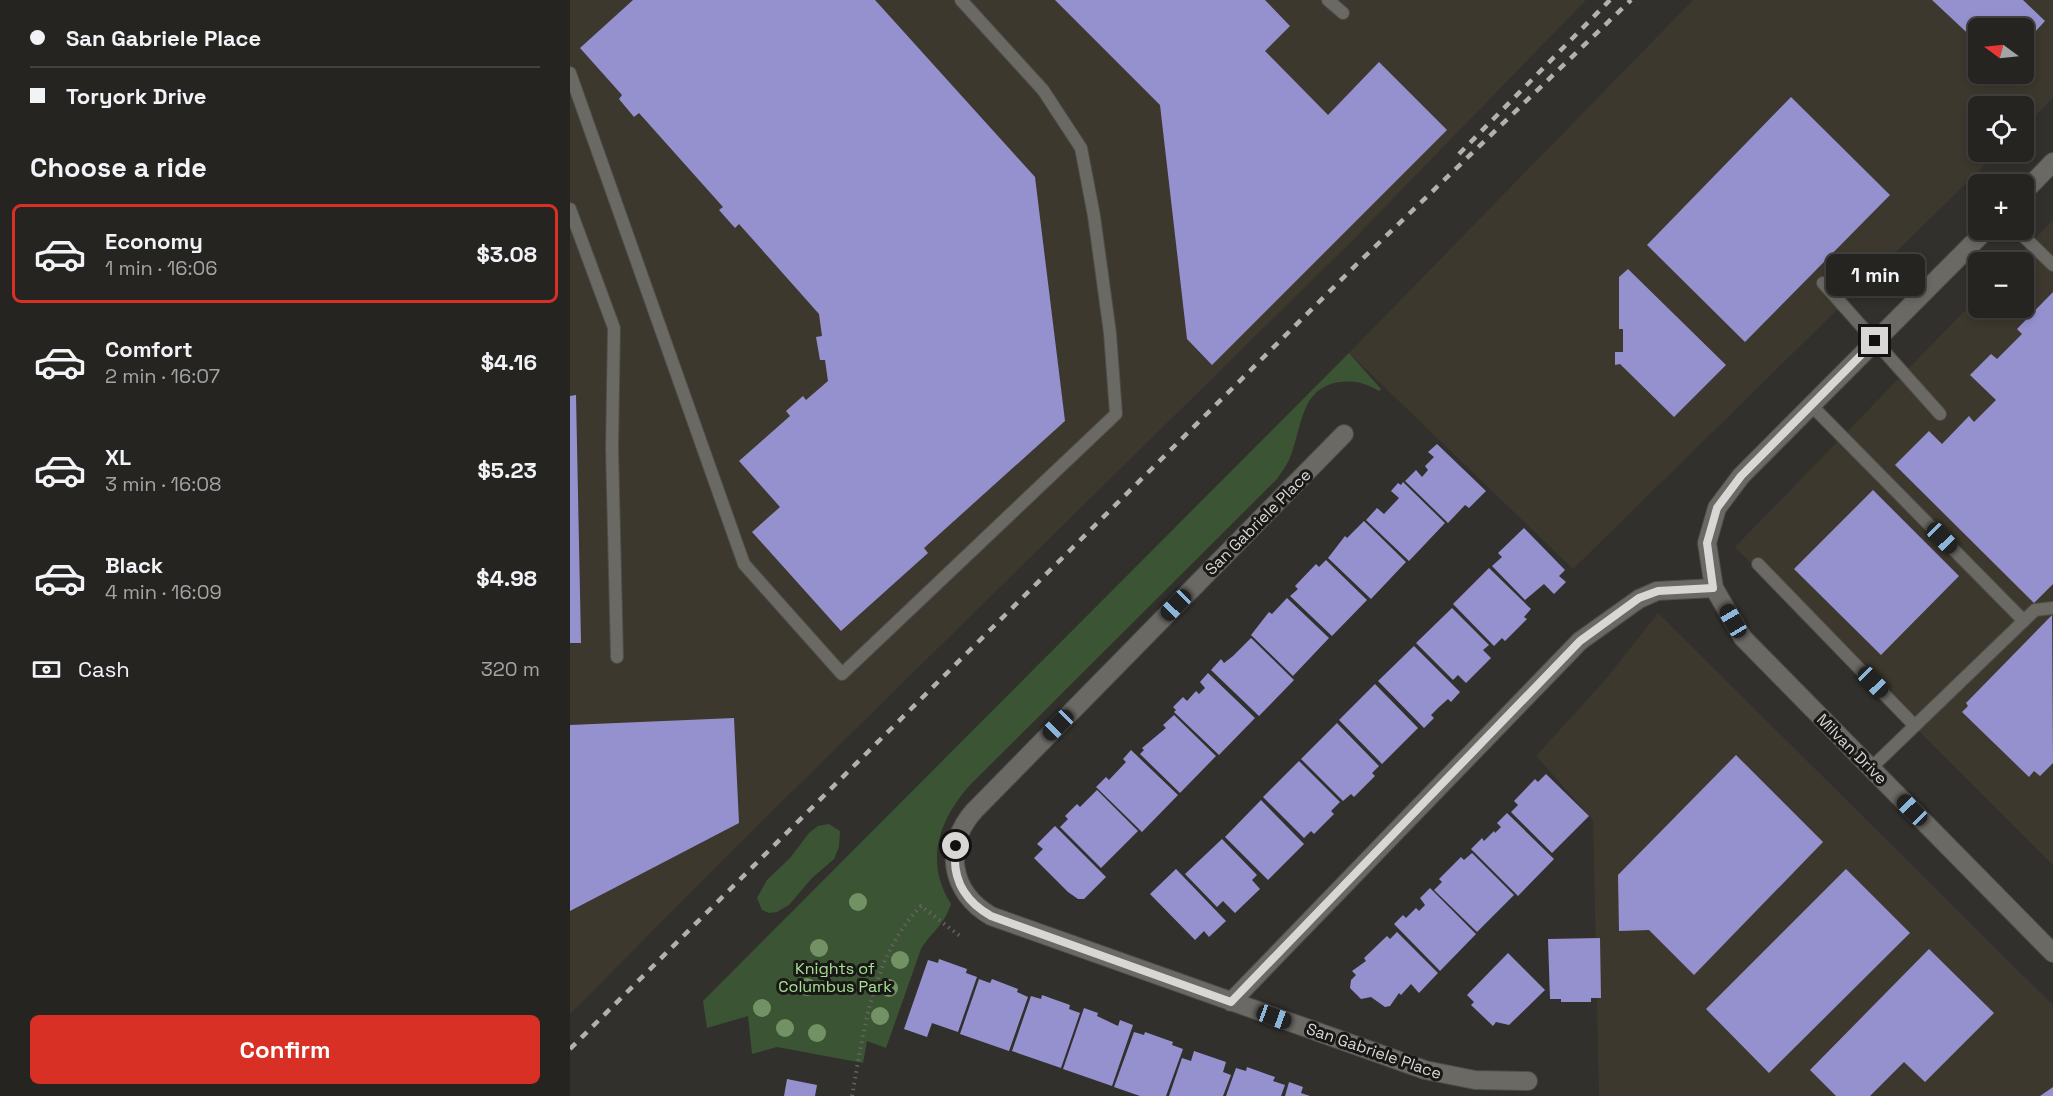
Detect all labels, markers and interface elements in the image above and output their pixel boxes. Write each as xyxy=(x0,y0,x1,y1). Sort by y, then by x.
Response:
north arrow xyxy=(1968,18,2034,84)
map controls xyxy=(1968,18,2034,318)
text: San Gabriele Place xyxy=(66,24,261,52)
text: Toryork Drive xyxy=(66,82,206,110)
button: locate xyxy=(1968,96,2034,162)
text: Choose a ride xyxy=(30,150,207,185)
button: + xyxy=(1968,174,2034,240)
icon: car xyxy=(33,227,87,281)
text: Economy xyxy=(105,227,203,255)
text: $3.08 xyxy=(477,240,537,268)
button: − xyxy=(1968,252,2034,318)
callout: 1 min xyxy=(1826,254,1924,296)
text: 1 min · 16:06 xyxy=(105,255,218,281)
text: 1 min xyxy=(1851,262,1900,288)
route end xyxy=(1861,327,1888,354)
icon: car xyxy=(33,335,87,389)
text: Comfort xyxy=(105,335,193,363)
text: $4.16 xyxy=(481,348,537,376)
text: 2 min · 16:07 xyxy=(105,363,220,389)
icon: car xyxy=(33,443,87,497)
text: XL xyxy=(105,443,131,471)
text: $5.23 xyxy=(477,456,537,484)
street label: San Gabriele Place xyxy=(1201,465,1315,579)
text: 3 min · 16:08 xyxy=(105,471,222,497)
car xyxy=(1923,519,1961,557)
icon: car xyxy=(33,551,87,605)
text: Black xyxy=(105,551,163,579)
text: $4.98 xyxy=(476,564,537,592)
text: 4 min · 16:09 xyxy=(105,579,222,605)
car xyxy=(1157,586,1195,624)
car xyxy=(1716,601,1750,641)
icon: cash xyxy=(30,653,63,686)
text: Cash xyxy=(78,655,130,683)
text: 320 m xyxy=(481,656,540,682)
car xyxy=(1854,663,1892,701)
car xyxy=(1039,706,1077,744)
street label: Milvan Drive xyxy=(1812,709,1892,789)
car xyxy=(1893,791,1931,829)
route start xyxy=(942,832,969,859)
park label: Knights of Columbus Park xyxy=(778,958,892,997)
car xyxy=(1254,1002,1294,1032)
button: Confirm xyxy=(30,1015,540,1084)
street label: San Gabriele Place xyxy=(1304,1018,1444,1084)

